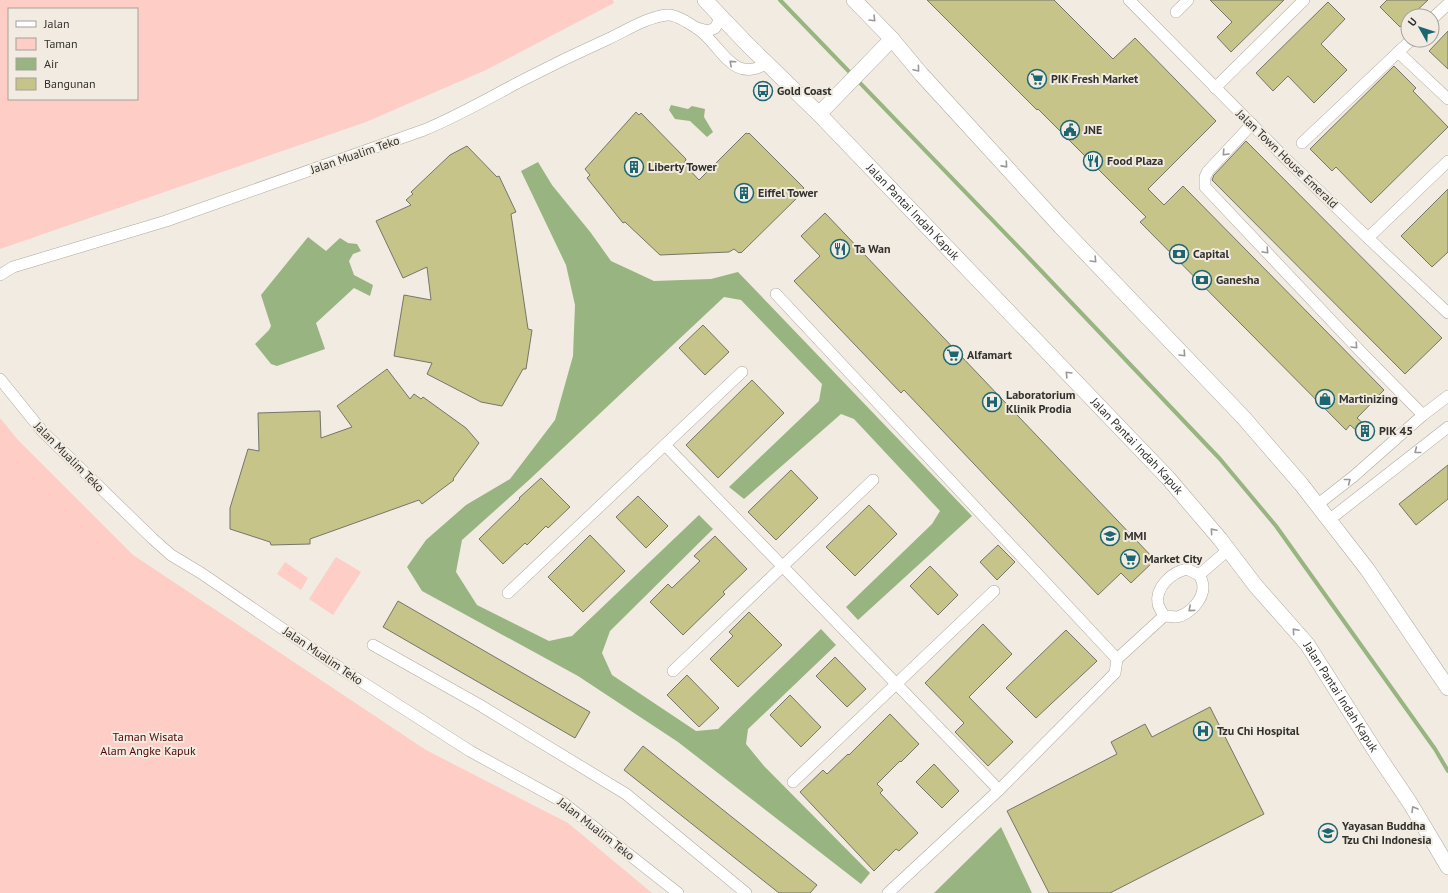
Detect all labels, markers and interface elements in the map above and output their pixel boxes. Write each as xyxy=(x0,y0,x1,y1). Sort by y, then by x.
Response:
legend xyxy=(8,8,138,100)
north arrow xyxy=(1400,8,1440,48)
one-way arrow xyxy=(868,14,876,22)
text: U xyxy=(1405,15,1420,29)
text: Jalan xyxy=(43,16,69,31)
text: Taman xyxy=(44,36,78,51)
text: Air xyxy=(44,56,58,71)
one-way arrow xyxy=(729,60,737,67)
one-way arrow xyxy=(913,64,920,71)
supermarket icon: PIK Fresh Market xyxy=(1026,68,1048,90)
place label: PIK Fresh Market xyxy=(1051,71,1139,86)
text: Bangunan xyxy=(44,76,96,91)
bus stop icon: Gold Coast xyxy=(752,80,774,102)
place label: Gold Coast xyxy=(777,83,832,98)
street label: Jalan Town House Emerald xyxy=(1233,105,1341,211)
public building icon: JNE xyxy=(1059,119,1081,141)
place label: JNE xyxy=(1083,122,1102,137)
street label: Jalan Mualim Teko xyxy=(307,132,401,177)
one-way arrow xyxy=(1222,148,1230,156)
restaurant icon: Food Plaza xyxy=(1082,150,1104,172)
place label: Food Plaza xyxy=(1107,153,1163,168)
building icon: Liberty Tower xyxy=(623,156,645,178)
place label: Liberty Tower xyxy=(648,159,718,174)
street label: Jalan Pantai Indah Kapuk xyxy=(863,160,963,263)
one-way arrow xyxy=(1000,160,1008,168)
building icon: Eiffel Tower xyxy=(733,182,755,204)
place label: Eiffel Tower xyxy=(758,185,819,200)
restaurant icon: Ta Wan xyxy=(829,238,851,260)
place label: Ta Wan xyxy=(854,241,891,256)
bank icon: Capital xyxy=(1168,243,1190,265)
place label: Capital xyxy=(1193,246,1229,261)
one-way arrow xyxy=(1261,246,1268,254)
one-way arrow xyxy=(1089,255,1097,263)
bank icon: Ganesha xyxy=(1191,269,1213,291)
place label: Ganesha xyxy=(1216,272,1260,287)
one-way arrow xyxy=(1350,341,1358,349)
supermarket icon: Alfamart xyxy=(942,344,964,366)
place label: Alfamart xyxy=(967,347,1013,362)
one-way arrow xyxy=(1178,349,1186,357)
one-way arrow xyxy=(1066,371,1073,378)
place label: Laboratorium Klinik Prodia xyxy=(1006,387,1076,416)
shop icon: Martinizing xyxy=(1314,388,1336,410)
hospital icon: Laboratorium Klinik Prodia xyxy=(981,391,1003,413)
place label: Martinizing xyxy=(1339,391,1398,406)
street label: Jalan Pantai Indah Kapuk xyxy=(1087,393,1187,498)
street label: Jalan Mualim Teko xyxy=(30,418,108,495)
building icon: PIK 45 xyxy=(1354,420,1376,442)
place label: PIK 45 xyxy=(1379,423,1413,438)
one-way arrow xyxy=(1415,446,1422,453)
one-way arrow xyxy=(1343,478,1350,485)
school or university icon: MMI xyxy=(1099,525,1121,547)
place label: MMI xyxy=(1124,528,1147,543)
one-way arrow xyxy=(1210,528,1217,536)
supermarket icon: Market City xyxy=(1119,548,1141,570)
place label: Market City xyxy=(1144,551,1203,566)
one-way arrow xyxy=(1188,604,1196,611)
street label: Jalan Mualim Teko xyxy=(280,623,366,688)
one-way arrow xyxy=(1293,629,1300,636)
street label: Jalan Pantai Indah Kapuk xyxy=(1300,638,1382,755)
hospital icon: Tzu Chi Hospital xyxy=(1192,720,1214,742)
place label: Tzu Chi Hospital xyxy=(1217,723,1300,738)
park label: Taman Wisata Alam Angke Kapuk xyxy=(100,729,196,758)
street label: Jalan Mualim Teko xyxy=(554,793,638,863)
one-way arrow xyxy=(1412,806,1419,813)
place label: Yayasan Buddha Tzu Chi Indonesia xyxy=(1341,818,1431,847)
school or university icon: Yayasan Buddha Tzu Chi Indonesia xyxy=(1317,822,1339,844)

